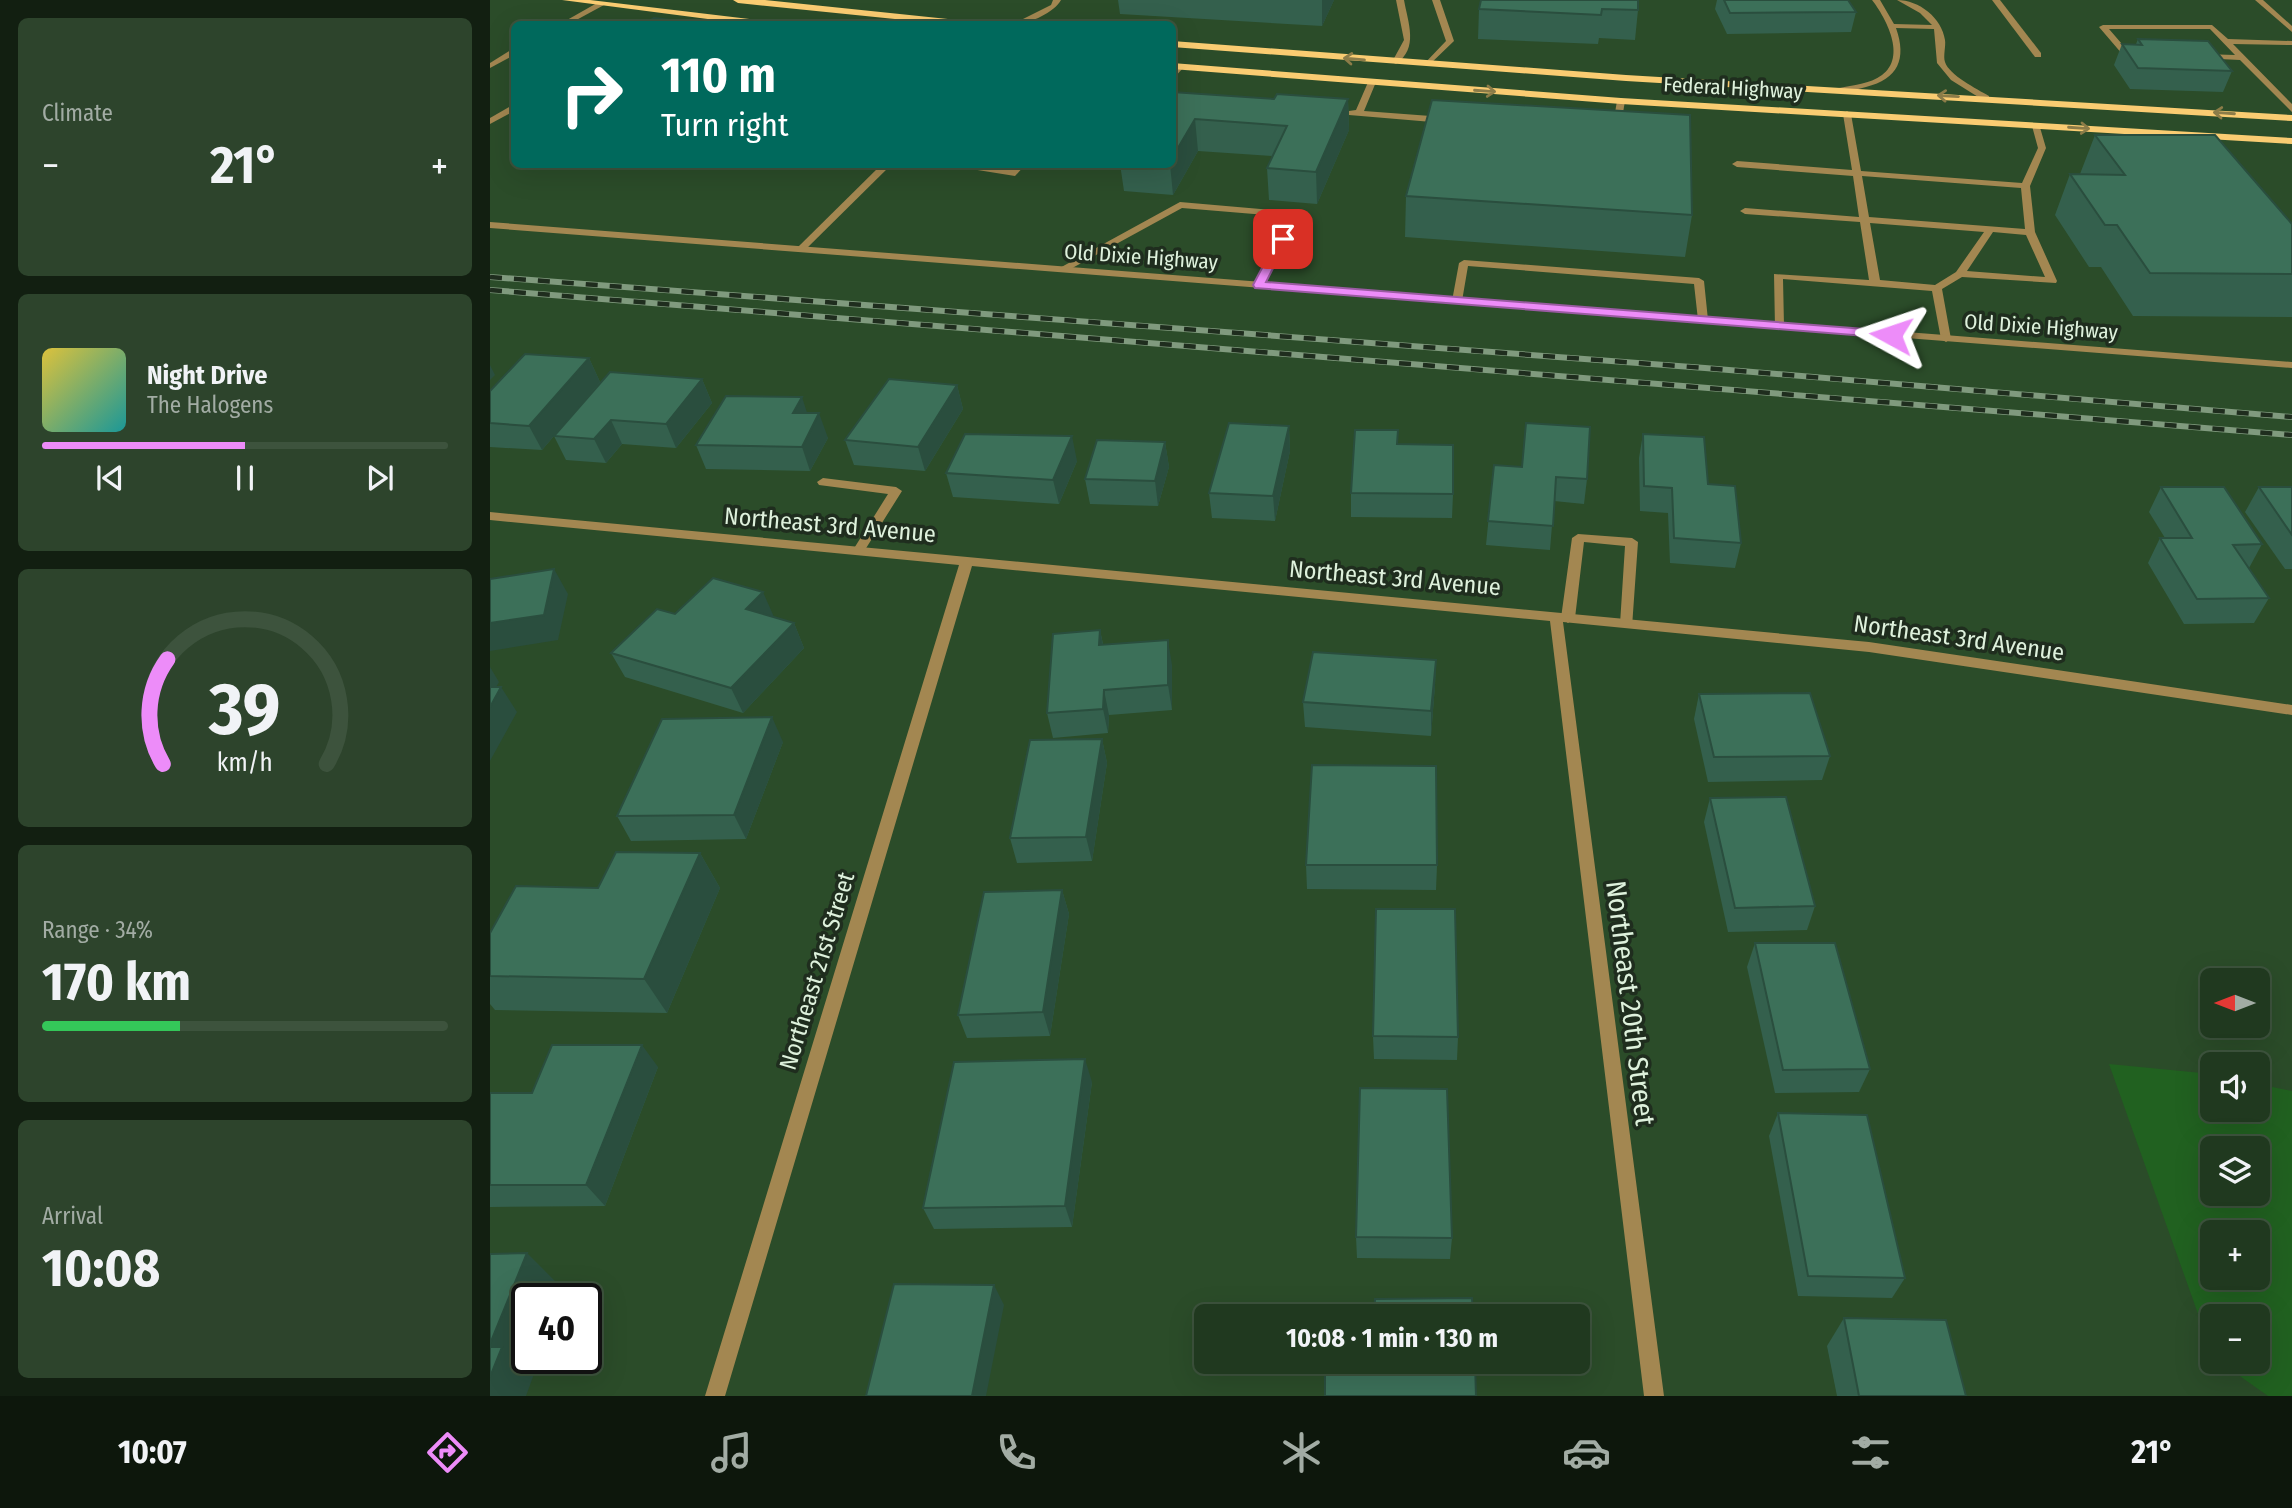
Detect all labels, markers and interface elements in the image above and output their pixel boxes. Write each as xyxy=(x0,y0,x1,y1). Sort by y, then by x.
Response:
text: 110 m xyxy=(661,46,776,105)
icon: right xyxy=(546,49,637,140)
one-way arrow xyxy=(1343,52,1366,65)
street label: Federal Highway xyxy=(1663,71,1804,105)
one-way arrow xyxy=(1473,85,1496,98)
one-way arrow xyxy=(1937,89,1960,102)
text: Climate xyxy=(42,99,113,127)
text: Turn right xyxy=(661,106,788,144)
one-way arrow xyxy=(2213,107,2236,120)
one-way arrow xyxy=(2067,122,2090,135)
text: 21° xyxy=(210,134,280,197)
text: − xyxy=(42,143,59,189)
text: + xyxy=(431,143,448,189)
pin xyxy=(1253,209,1313,269)
icon: arrive xyxy=(1264,220,1302,258)
street label: Old Dixie Highway xyxy=(1063,239,1219,275)
position arrow xyxy=(1854,298,1928,372)
street label: Old Dixie Highway xyxy=(1963,309,2119,345)
text: Night Drive xyxy=(147,360,267,391)
text: The Halogens xyxy=(147,391,273,419)
icon: previous xyxy=(91,459,129,497)
icon: pause xyxy=(226,459,264,497)
icon: next xyxy=(361,459,399,497)
street label: Northeast 3rd Avenue xyxy=(723,502,937,548)
street label: Northeast 3rd Avenue xyxy=(1288,555,1502,601)
street label: Northeast 3rd Avenue xyxy=(1852,609,2066,667)
text: 39 xyxy=(208,666,281,753)
text: km/h xyxy=(217,748,273,778)
street label: Northeast 21st Street xyxy=(774,869,860,1073)
street label: Northeast 20th Street xyxy=(1599,879,1662,1128)
text: Range · 34% xyxy=(42,916,153,944)
text: 170 km xyxy=(42,951,191,1014)
north arrow xyxy=(2200,968,2270,1038)
map controls xyxy=(2200,968,2270,1374)
button: sound xyxy=(2200,1052,2270,1122)
button: layers xyxy=(2200,1136,2270,1206)
text: Arrival xyxy=(42,1202,103,1230)
button: + xyxy=(2200,1220,2270,1290)
text: 10:08 xyxy=(42,1237,160,1300)
speed limit sign: 40 xyxy=(511,1283,602,1374)
button: − xyxy=(2200,1304,2270,1374)
text: 10:08 · 1 min · 130 m xyxy=(1286,1323,1498,1354)
icon: directions xyxy=(423,1428,472,1477)
icon: music xyxy=(707,1428,756,1477)
icon: phone xyxy=(992,1428,1041,1477)
icon: climate xyxy=(1277,1428,1326,1477)
icon: car xyxy=(1562,1428,1611,1477)
icon: filters xyxy=(1846,1428,1895,1477)
text: 10:07 xyxy=(118,1433,187,1471)
text: 21° xyxy=(2131,1433,2174,1471)

